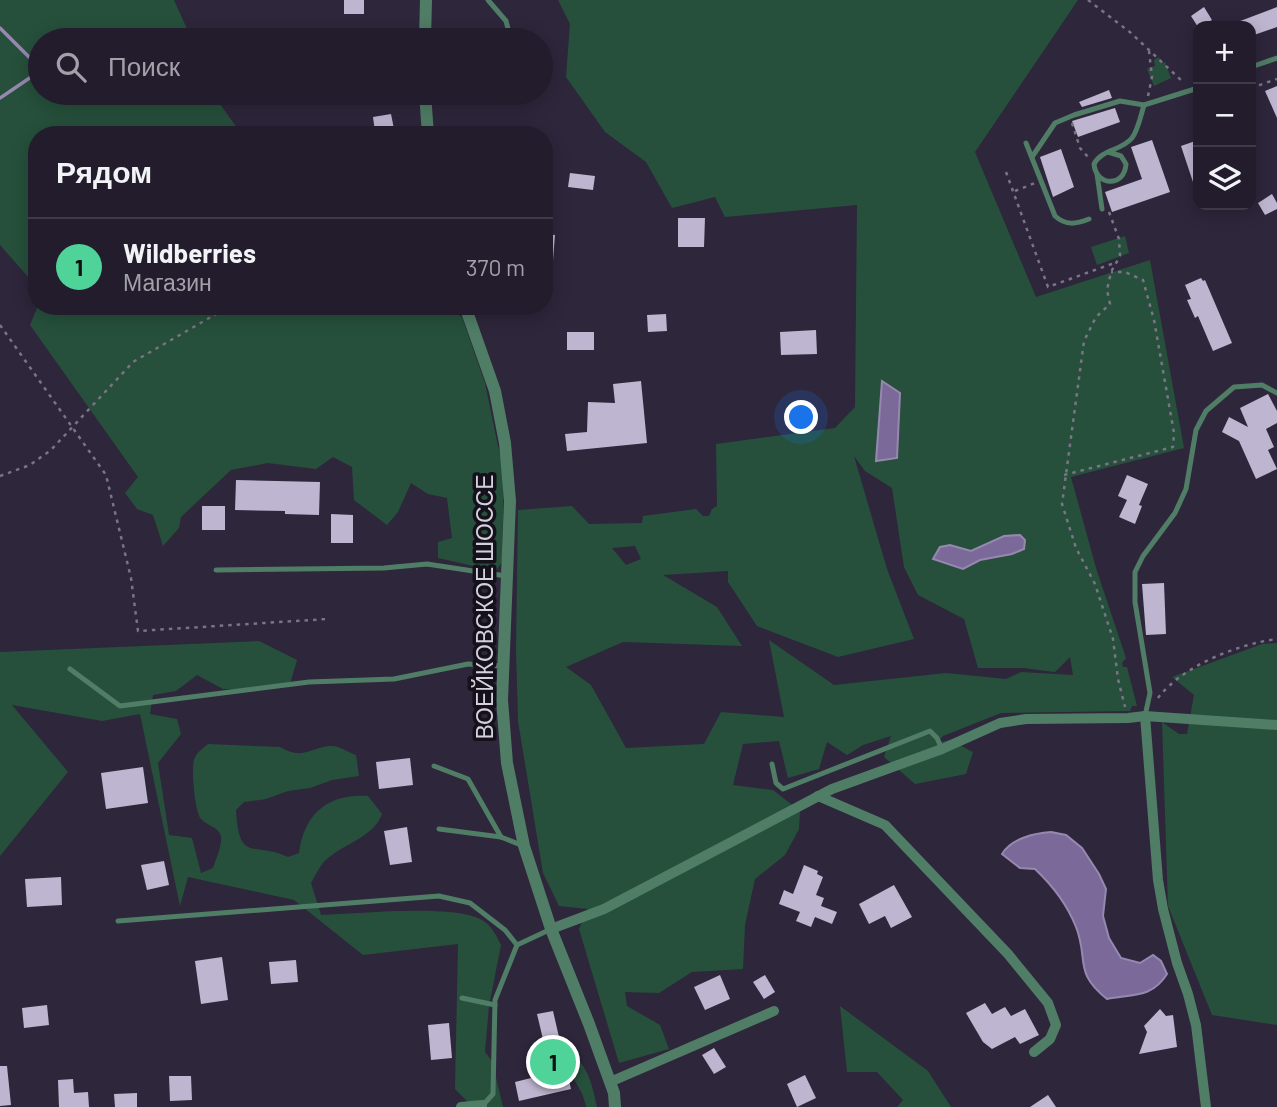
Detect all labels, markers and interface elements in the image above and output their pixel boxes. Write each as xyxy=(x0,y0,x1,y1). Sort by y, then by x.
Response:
map controls xyxy=(1193,21,1256,210)
button: + xyxy=(1193,21,1256,84)
search box xyxy=(28,28,553,105)
icon: search xyxy=(52,48,90,86)
text: Поиск xyxy=(108,50,180,81)
button: − xyxy=(1193,84,1256,147)
button: layers xyxy=(1193,147,1256,210)
text: Рядом xyxy=(56,153,152,189)
text: Wildberries xyxy=(123,237,256,268)
text: 1 xyxy=(75,253,83,281)
text: 370 m xyxy=(466,253,525,281)
text: Магазин xyxy=(123,268,212,296)
your location xyxy=(784,400,818,434)
street label: ВОЕЙКОВСКОЕ ШОССЕ xyxy=(470,474,498,740)
pin: 1 xyxy=(530,1036,576,1088)

